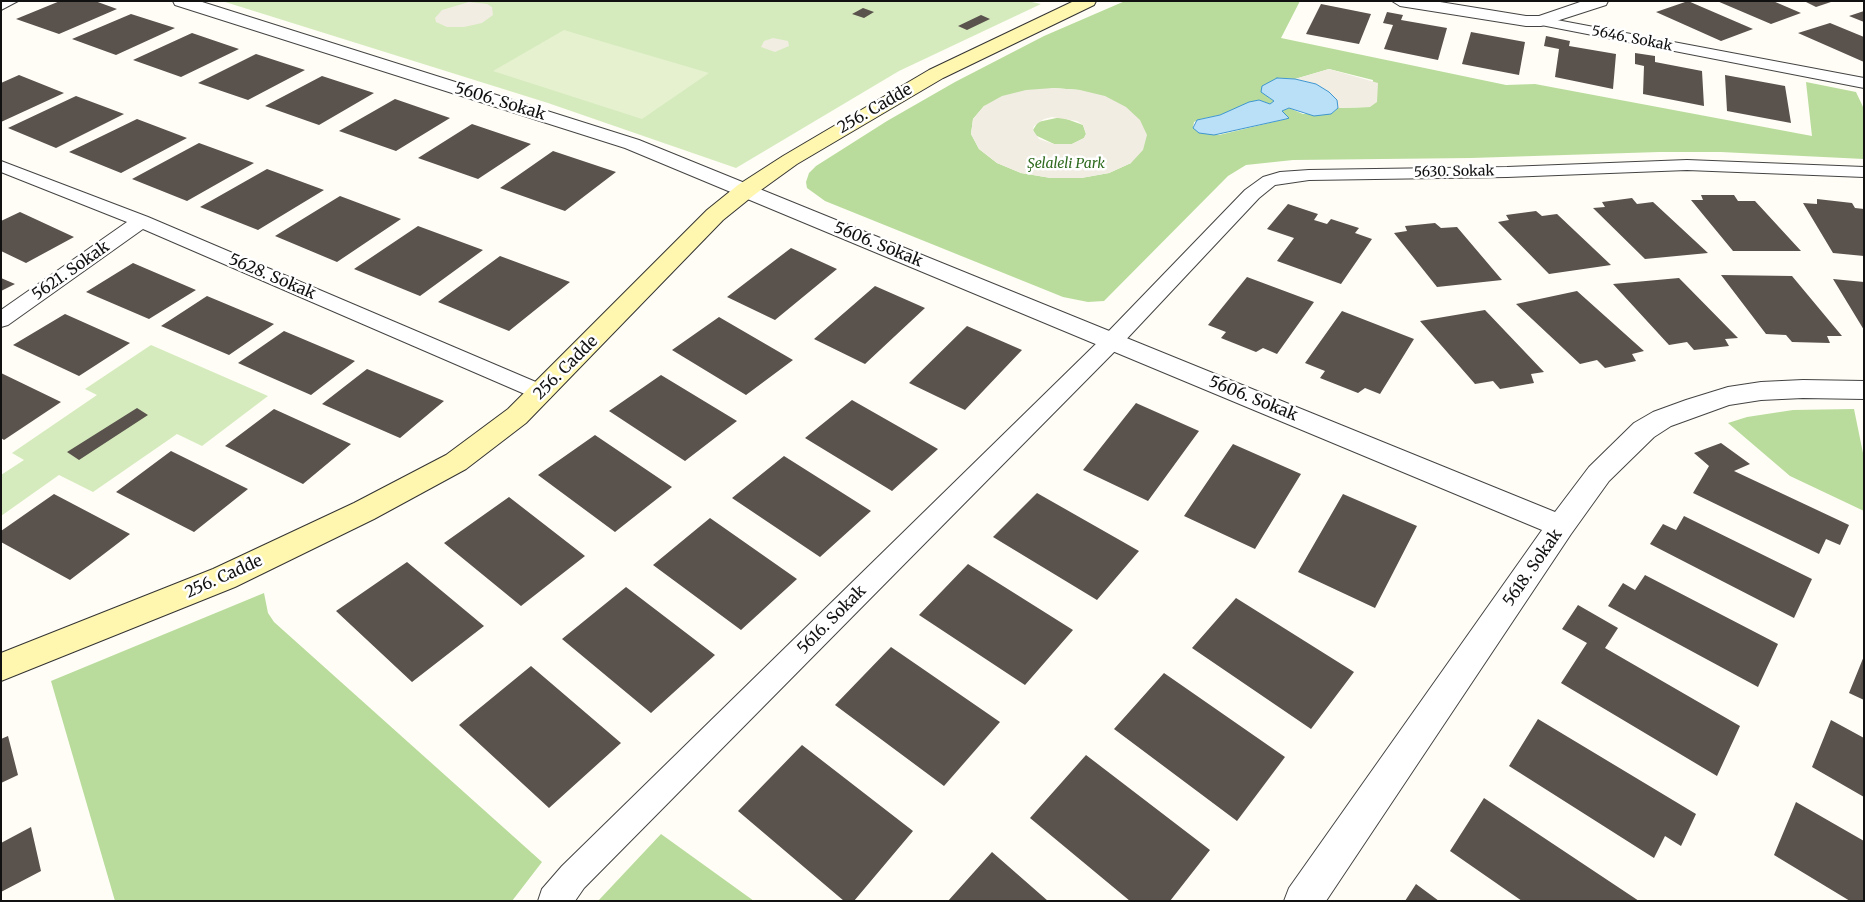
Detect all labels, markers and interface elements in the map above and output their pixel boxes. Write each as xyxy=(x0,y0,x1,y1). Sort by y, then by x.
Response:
street label: 5646. Sokak xyxy=(1590,23,1674,55)
street label: 5606. Sokak xyxy=(452,79,548,125)
street label: 256. Cadde xyxy=(835,80,915,138)
park label: Şelaleli Park xyxy=(1027,156,1105,172)
street label: 5630. Sokak xyxy=(1414,163,1494,181)
street label: 5606. Sokak xyxy=(831,218,925,272)
street label: 5621. Sokak xyxy=(29,237,113,305)
street label: 5628. Sokak xyxy=(226,250,318,304)
street label: 256. Cadde xyxy=(530,332,602,404)
street label: 5606. Sokak xyxy=(1206,372,1300,426)
street label: 5618. Sokak xyxy=(1500,526,1566,610)
street label: 256. Cadde xyxy=(182,551,266,603)
street label: 5616. Sokak xyxy=(794,582,870,658)

